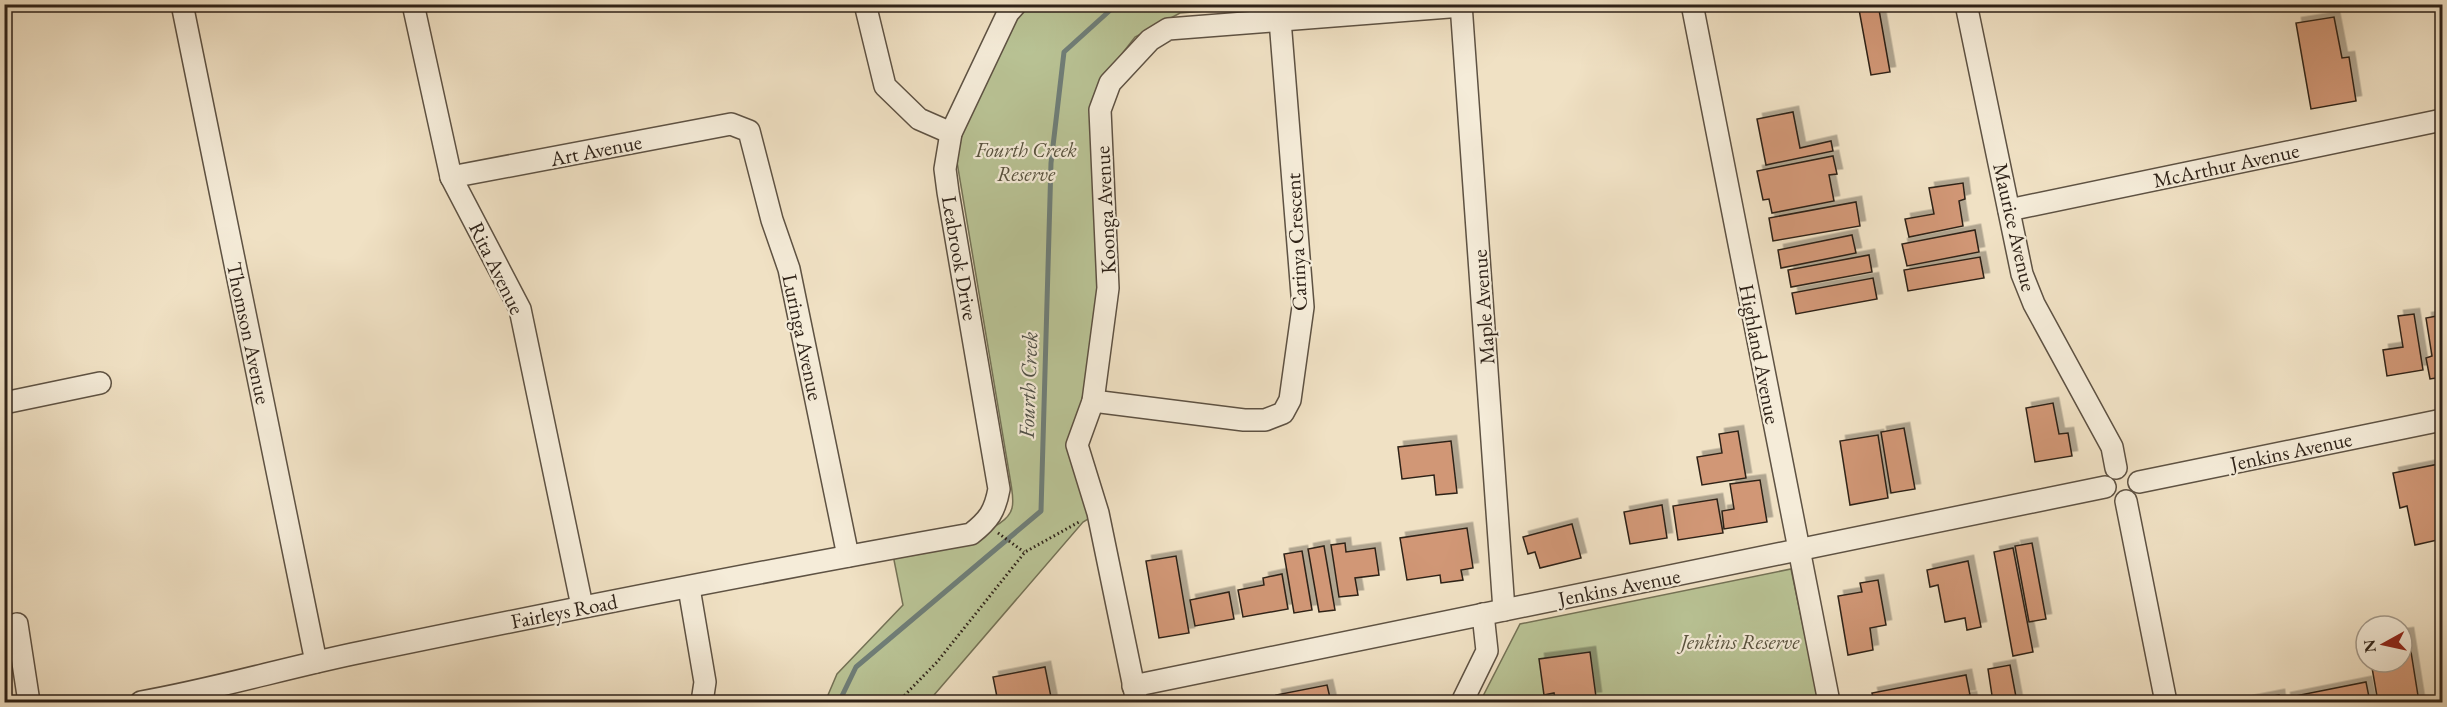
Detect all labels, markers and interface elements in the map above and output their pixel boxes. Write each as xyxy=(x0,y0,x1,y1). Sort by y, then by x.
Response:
street label: Art Avenue xyxy=(547,128,644,172)
park label: Fourth Creek Reserve xyxy=(974,136,1077,187)
street label: McArthur Avenue xyxy=(2151,136,2301,194)
street label: Koonga Avenue xyxy=(1088,145,1122,275)
street label: Maurice Avenue xyxy=(1987,160,2043,294)
street label: Carinya Crescent xyxy=(1279,172,1313,312)
street label: Leabrook Drive xyxy=(936,194,984,322)
street label: Rita Avenue xyxy=(463,217,531,319)
street label: Maple Avenue xyxy=(1466,249,1500,365)
street label: Thomson Avenue xyxy=(221,260,277,406)
street label: Luringa Avenue xyxy=(776,271,830,403)
street label: Highland Avenue xyxy=(1733,282,1787,426)
water label: Fourth Creek xyxy=(1012,331,1044,440)
street label: Jenkins Avenue xyxy=(2226,425,2354,477)
street label: Jenkins Avenue xyxy=(1554,562,1682,612)
street label: Fairleys Road xyxy=(508,587,620,635)
north arrow xyxy=(2354,614,2414,674)
park label: Jenkins Reserve xyxy=(1677,628,1800,655)
text: N xyxy=(2358,638,2381,654)

